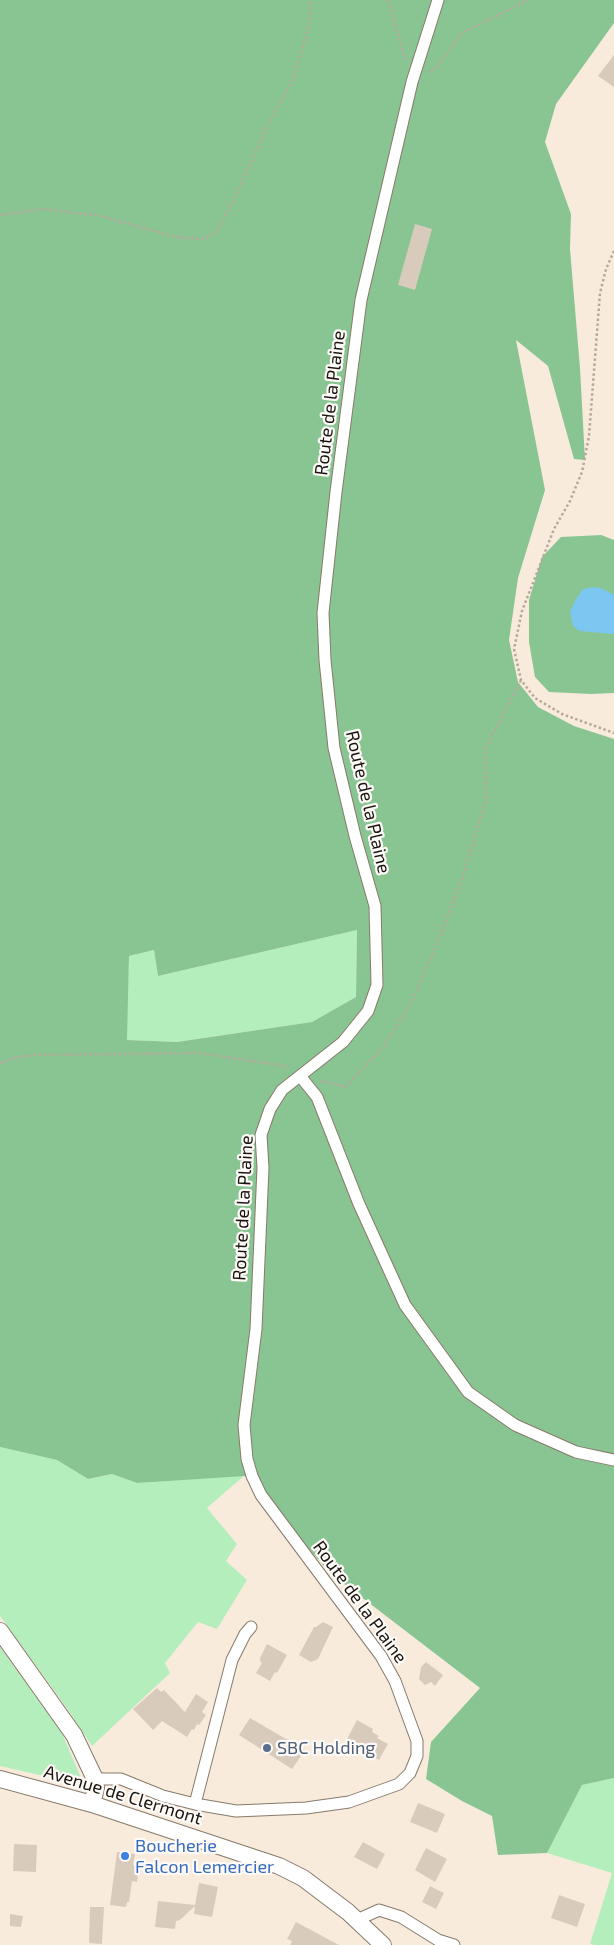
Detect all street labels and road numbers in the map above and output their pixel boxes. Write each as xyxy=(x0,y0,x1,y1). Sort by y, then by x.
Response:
street label: Route de la Plaine xyxy=(310,329,350,477)
street label: Route de la Plaine xyxy=(341,729,395,875)
street label: Route de la Plaine xyxy=(228,1135,258,1281)
street label: Route de la Plaine xyxy=(308,1537,412,1667)
street label: Avenue de Clermont xyxy=(41,1761,205,1829)

